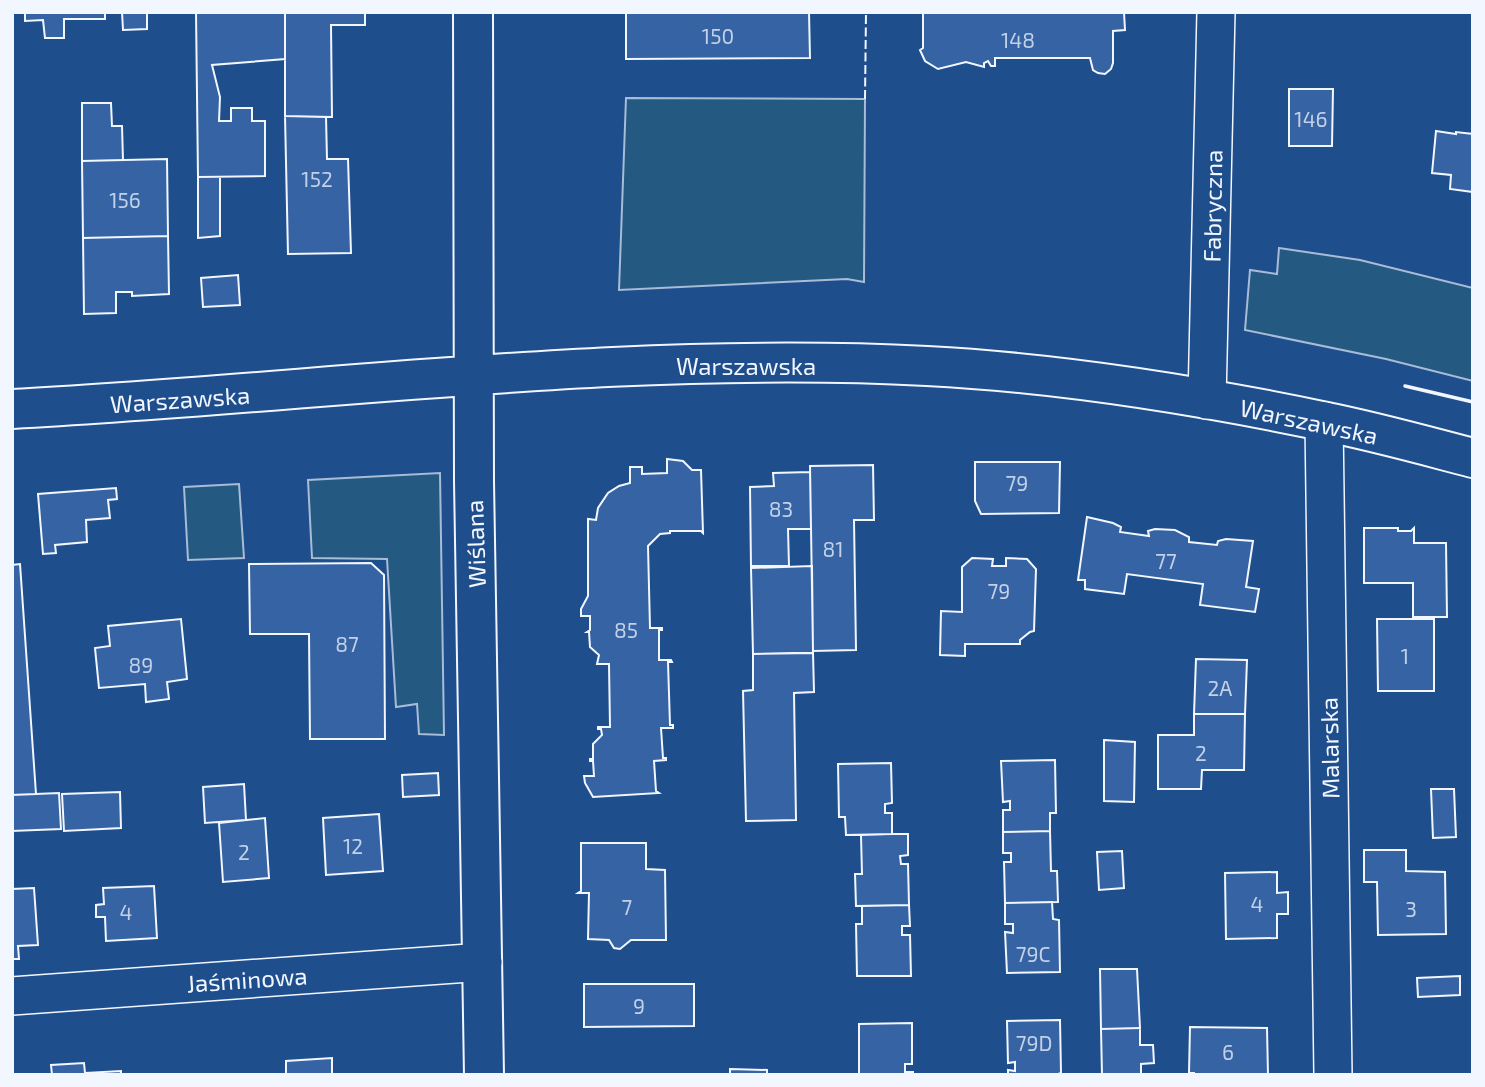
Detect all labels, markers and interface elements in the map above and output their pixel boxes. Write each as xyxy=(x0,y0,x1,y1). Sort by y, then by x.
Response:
house number: 150 xyxy=(702,23,734,48)
house number: 148 xyxy=(1001,27,1035,52)
house number: 146 xyxy=(1294,106,1328,131)
street label: Fabryczna xyxy=(1197,149,1227,263)
house number: 152 xyxy=(301,166,333,191)
house number: 156 xyxy=(109,187,141,212)
street label: Warszawska xyxy=(676,351,816,380)
street label: Warszawska xyxy=(109,380,251,418)
street label: Warszawska xyxy=(1237,392,1381,450)
house number: 79 xyxy=(1006,470,1028,495)
house number: 83 xyxy=(769,496,793,521)
street label: Wiślana xyxy=(459,499,491,589)
house number: 81 xyxy=(822,536,844,561)
house number: 77 xyxy=(1155,548,1177,573)
house number: 79 xyxy=(988,578,1010,603)
house number: 85 xyxy=(614,617,638,642)
house number: 87 xyxy=(335,631,359,656)
house number: 1 xyxy=(1401,643,1409,668)
house number: 89 xyxy=(129,652,153,677)
house number: 2A xyxy=(1208,675,1232,700)
street label: Malarska xyxy=(1314,697,1344,799)
house number: 2 xyxy=(1195,740,1207,765)
house number: 12 xyxy=(343,833,363,858)
house number: 2 xyxy=(238,839,250,864)
house number: 4 xyxy=(1251,891,1263,916)
house number: 7 xyxy=(622,894,633,919)
house number: 3 xyxy=(1405,896,1417,921)
house number: 4 xyxy=(120,899,132,924)
house number: 79C xyxy=(1016,941,1050,966)
street label: Jaśminowa xyxy=(186,960,308,998)
house number: 9 xyxy=(633,993,645,1018)
house number: 79D xyxy=(1016,1030,1052,1055)
house number: 6 xyxy=(1222,1039,1234,1064)

